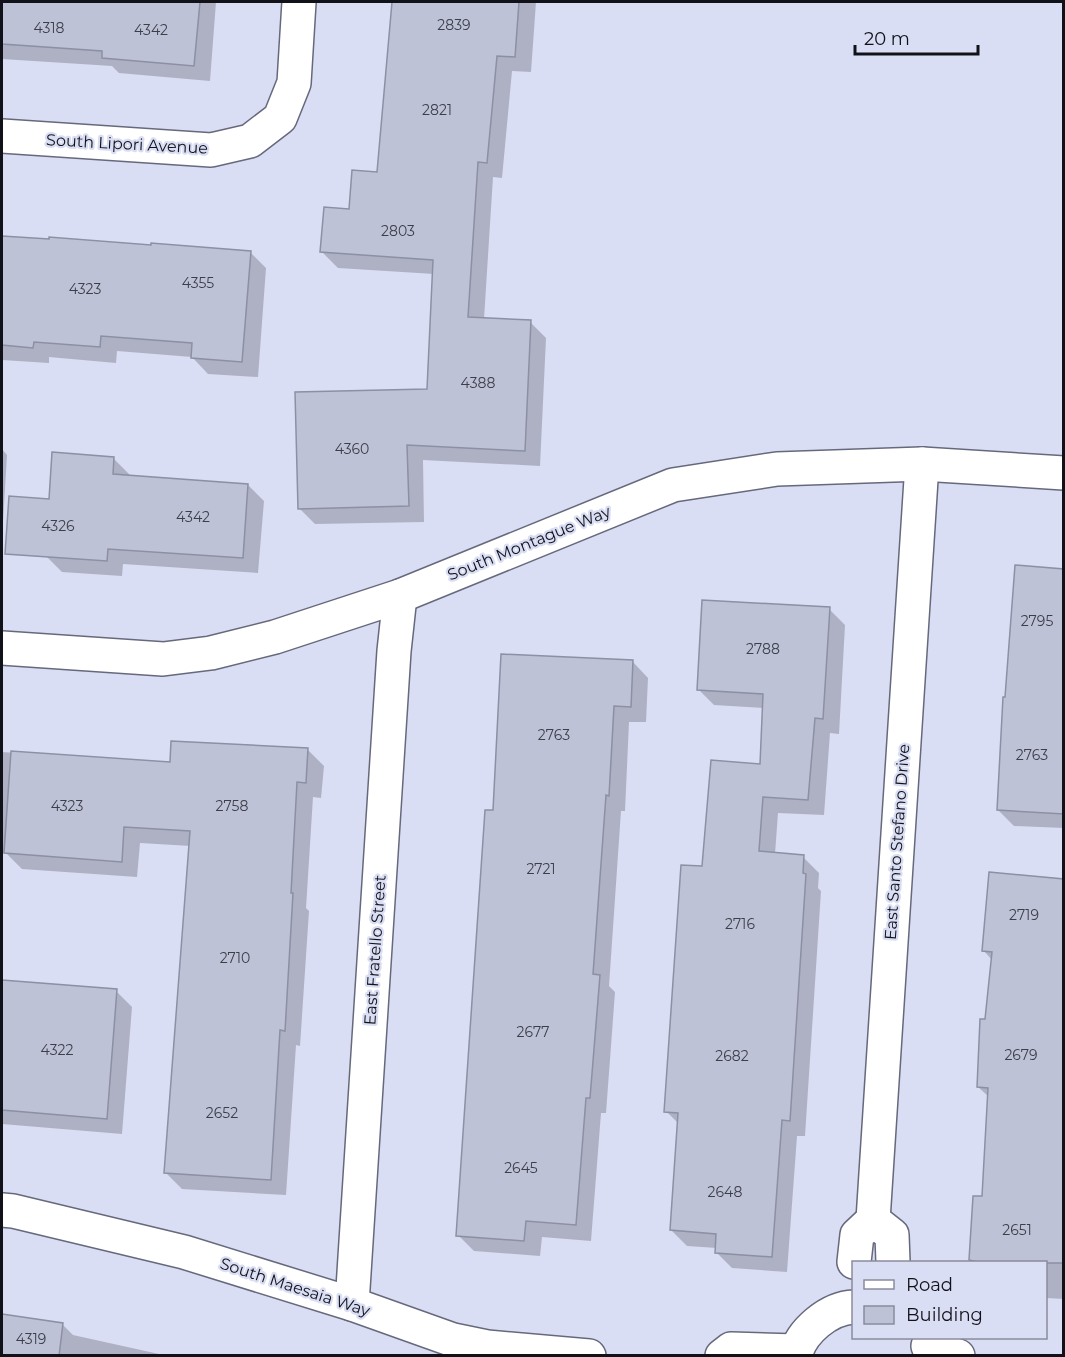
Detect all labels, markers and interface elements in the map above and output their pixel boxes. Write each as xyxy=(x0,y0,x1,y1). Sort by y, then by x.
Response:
house number: 2839 xyxy=(437,16,471,34)
scale bar xyxy=(855,18,978,56)
house number: 4318 xyxy=(34,19,65,37)
house number: 4342 xyxy=(134,21,168,39)
text: 20 m xyxy=(864,28,910,50)
house number: 2821 xyxy=(422,101,452,119)
street label: South Lipori Avenue xyxy=(46,130,208,158)
house number: 2803 xyxy=(381,222,415,240)
house number: 4355 xyxy=(182,274,214,292)
house number: 4323 xyxy=(69,280,101,298)
house number: 4388 xyxy=(461,374,495,392)
house number: 4360 xyxy=(335,440,369,458)
street label: South Montague Way xyxy=(445,501,614,584)
house number: 4342 xyxy=(176,508,210,526)
house number: 4326 xyxy=(41,517,75,535)
house number: 2795 xyxy=(1021,612,1053,630)
house number: 2788 xyxy=(746,640,780,658)
house number: 2763 xyxy=(538,726,570,744)
street label: East Santo Stefano Drive xyxy=(881,743,913,941)
house number: 2763 xyxy=(1016,746,1048,764)
house number: 4323 xyxy=(51,797,83,815)
house number: 2758 xyxy=(216,797,248,815)
house number: 2721 xyxy=(526,860,556,878)
street label: East Fratello Street xyxy=(360,874,390,1026)
house number: 2719 xyxy=(1009,906,1039,924)
house number: 2716 xyxy=(725,915,755,933)
house number: 2710 xyxy=(220,949,250,967)
house number: 2677 xyxy=(517,1023,549,1041)
house number: 4322 xyxy=(41,1041,73,1059)
house number: 2679 xyxy=(1004,1046,1038,1064)
house number: 2682 xyxy=(715,1047,749,1065)
house number: 2652 xyxy=(206,1104,238,1122)
house number: 2645 xyxy=(504,1159,538,1177)
house number: 2648 xyxy=(708,1183,742,1201)
house number: 2651 xyxy=(1002,1221,1032,1239)
street label: South Maesaia Way xyxy=(218,1254,373,1320)
legend xyxy=(852,1261,1047,1339)
text: Road xyxy=(906,1274,953,1296)
text: Building xyxy=(906,1304,983,1326)
house number: 4319 xyxy=(16,1330,46,1348)

